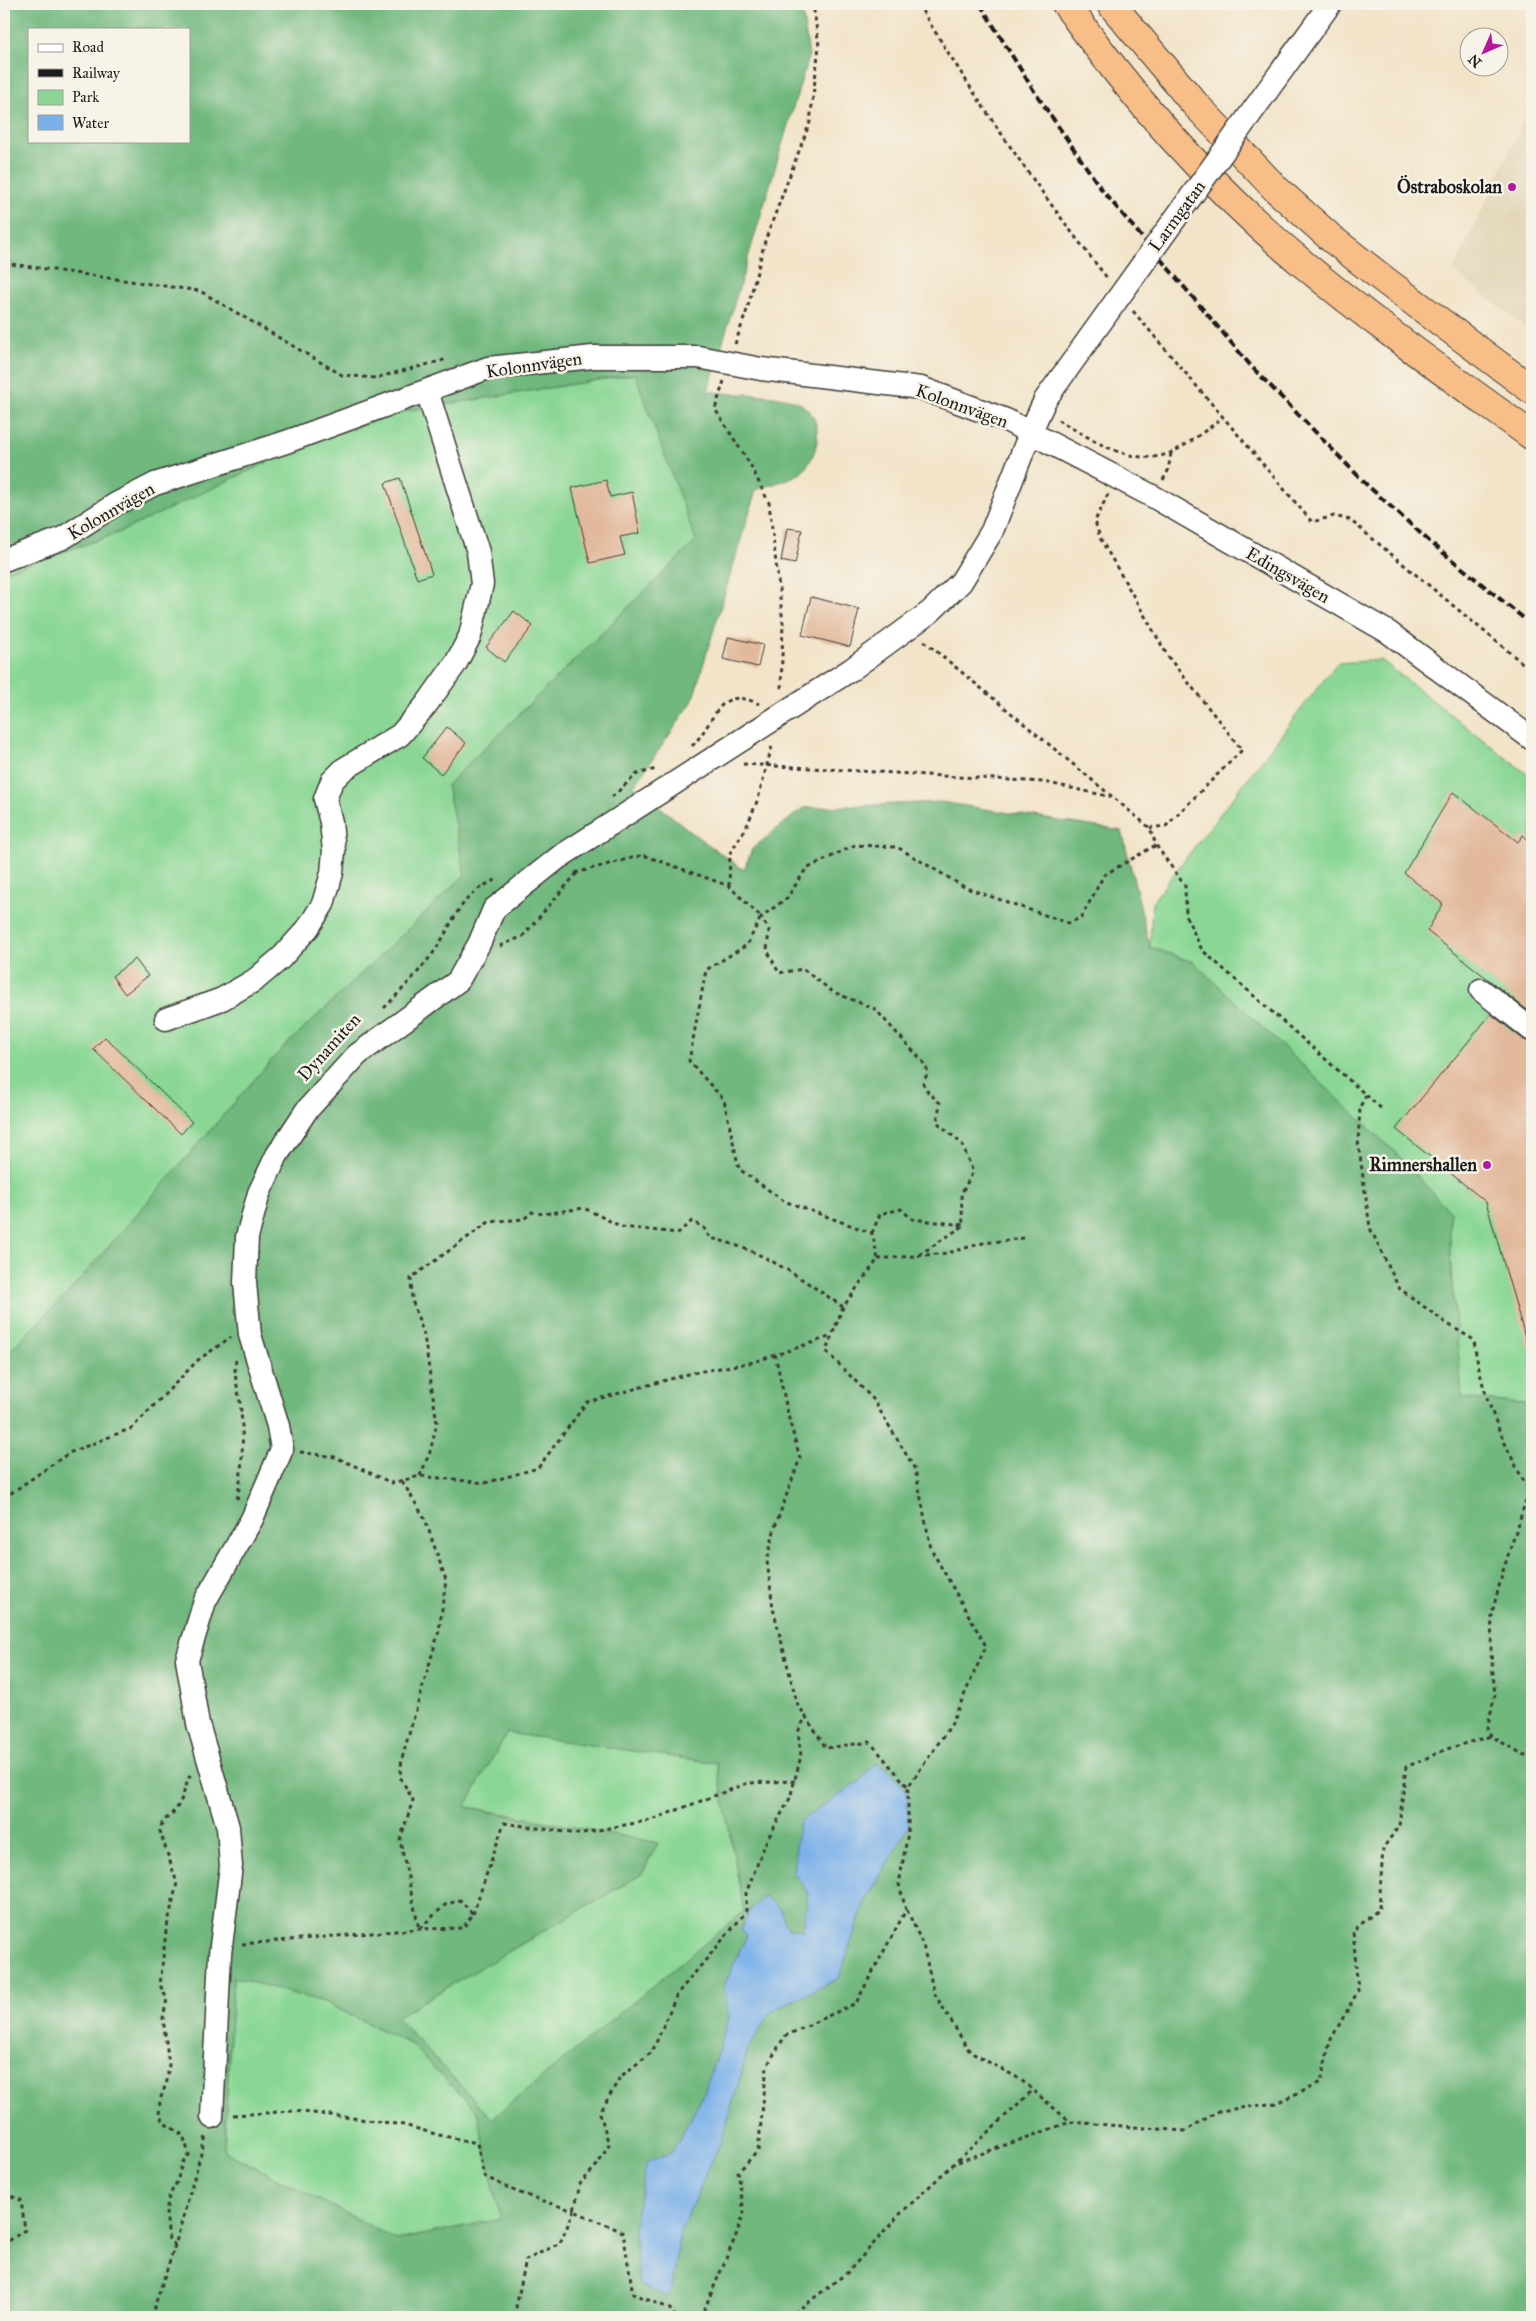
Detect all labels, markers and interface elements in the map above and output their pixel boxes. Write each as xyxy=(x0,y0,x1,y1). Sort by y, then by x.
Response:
legend xyxy=(28,28,190,142)
north arrow xyxy=(1458,28,1508,78)
text: Road xyxy=(72,38,104,56)
text: N xyxy=(1465,51,1485,71)
text: Railway xyxy=(72,64,121,82)
text: Park xyxy=(72,88,99,106)
text: Water xyxy=(72,114,109,132)
place label: Östraboskolan xyxy=(1397,175,1502,198)
street label: Larmgatan xyxy=(1144,176,1211,256)
marker: Östraboskolan xyxy=(1506,181,1518,193)
street label: Kolonnvägen xyxy=(485,347,584,384)
street label: Kolonnvägen xyxy=(912,379,1011,434)
street label: Kolonnvägen xyxy=(64,477,159,546)
street label: Edingsvägen xyxy=(1242,542,1334,609)
street label: Dynamiten xyxy=(293,1008,365,1085)
place label: Rimnershallen xyxy=(1369,1154,1477,1176)
marker: Rimnershallen xyxy=(1481,1159,1493,1171)

